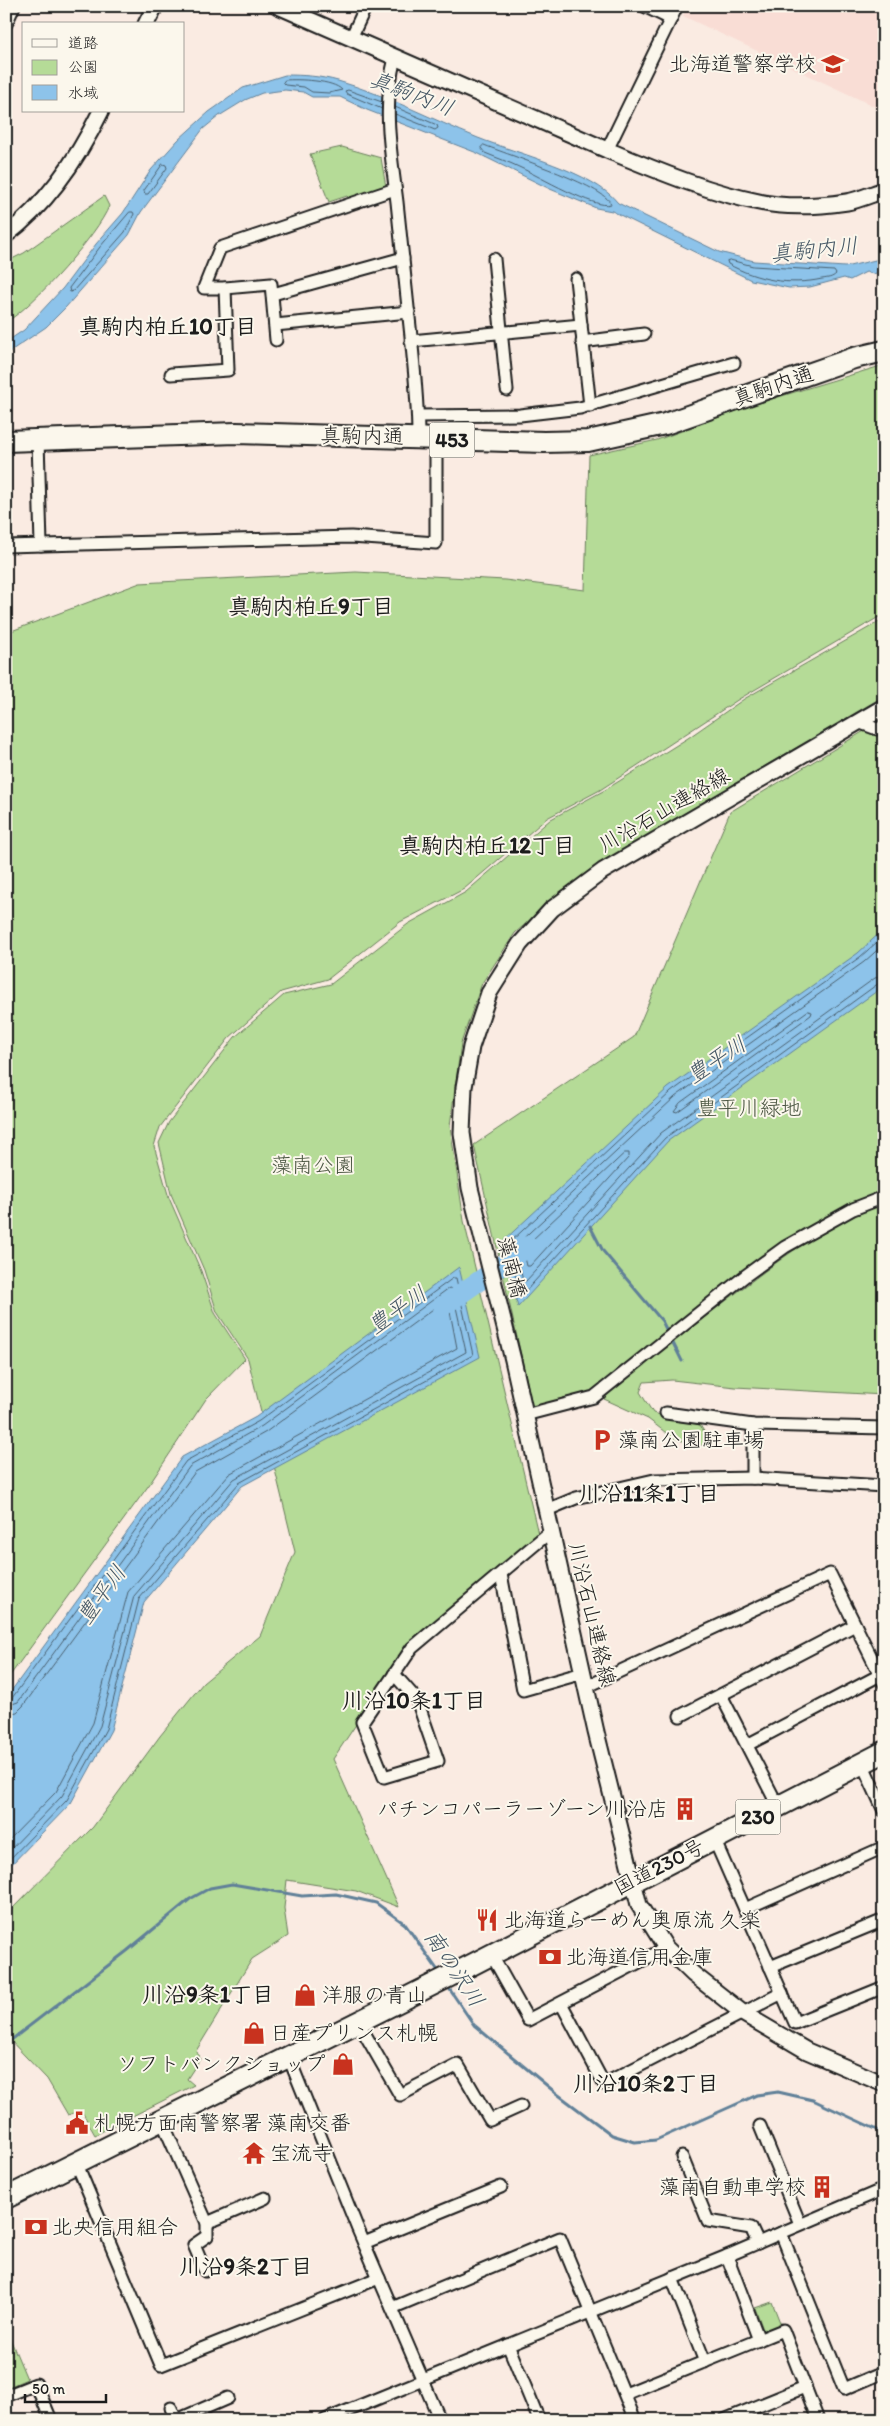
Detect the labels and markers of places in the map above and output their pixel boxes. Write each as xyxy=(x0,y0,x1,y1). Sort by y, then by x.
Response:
place label: 北海道警察学校 xyxy=(669,51,816,76)
school or university icon: 北海道警察学校 xyxy=(820,51,846,77)
parking icon: 藻南公園駐車場 xyxy=(589,1427,615,1453)
place label: 藻南公園駐車場 xyxy=(618,1427,765,1452)
place label: パチンコパーラーゾーン川沿店 xyxy=(377,1796,668,1821)
building icon: パチンコパーラーゾーン川沿店 xyxy=(672,1796,698,1822)
restaurant icon: 北海道らーめん奥原流 久楽 xyxy=(474,1907,500,1933)
place label: 北海道らーめん奥原流 久楽 xyxy=(504,1907,761,1932)
bank icon: 北海道信用金庫 xyxy=(537,1944,563,1970)
place label: 北海道信用金庫 xyxy=(566,1944,713,1969)
shop icon: 洋服の青山 xyxy=(292,1982,318,2008)
place label: 洋服の青山 xyxy=(322,1982,427,2007)
shop icon: 日産プリンス札幌 xyxy=(241,2020,267,2046)
place label: 日産プリンス札幌 xyxy=(270,2020,438,2045)
place label: ソフトバンクショップ xyxy=(117,2051,326,2076)
shop icon: ソフトバンクショップ xyxy=(330,2051,356,2077)
public building icon: 札幌方面南警察署 藻南交番 xyxy=(64,2110,90,2136)
place label: 札幌方面南警察署 藻南交番 xyxy=(94,2110,351,2135)
temple icon: 宝流寺 xyxy=(241,2140,267,2166)
place label: 宝流寺 xyxy=(270,2140,333,2165)
place label: 藻南自動車学校 xyxy=(659,2174,806,2199)
building icon: 藻南自動車学校 xyxy=(809,2174,835,2200)
bank icon: 北央信用組合 xyxy=(23,2214,49,2240)
place label: 北央信用組合 xyxy=(52,2214,178,2239)

